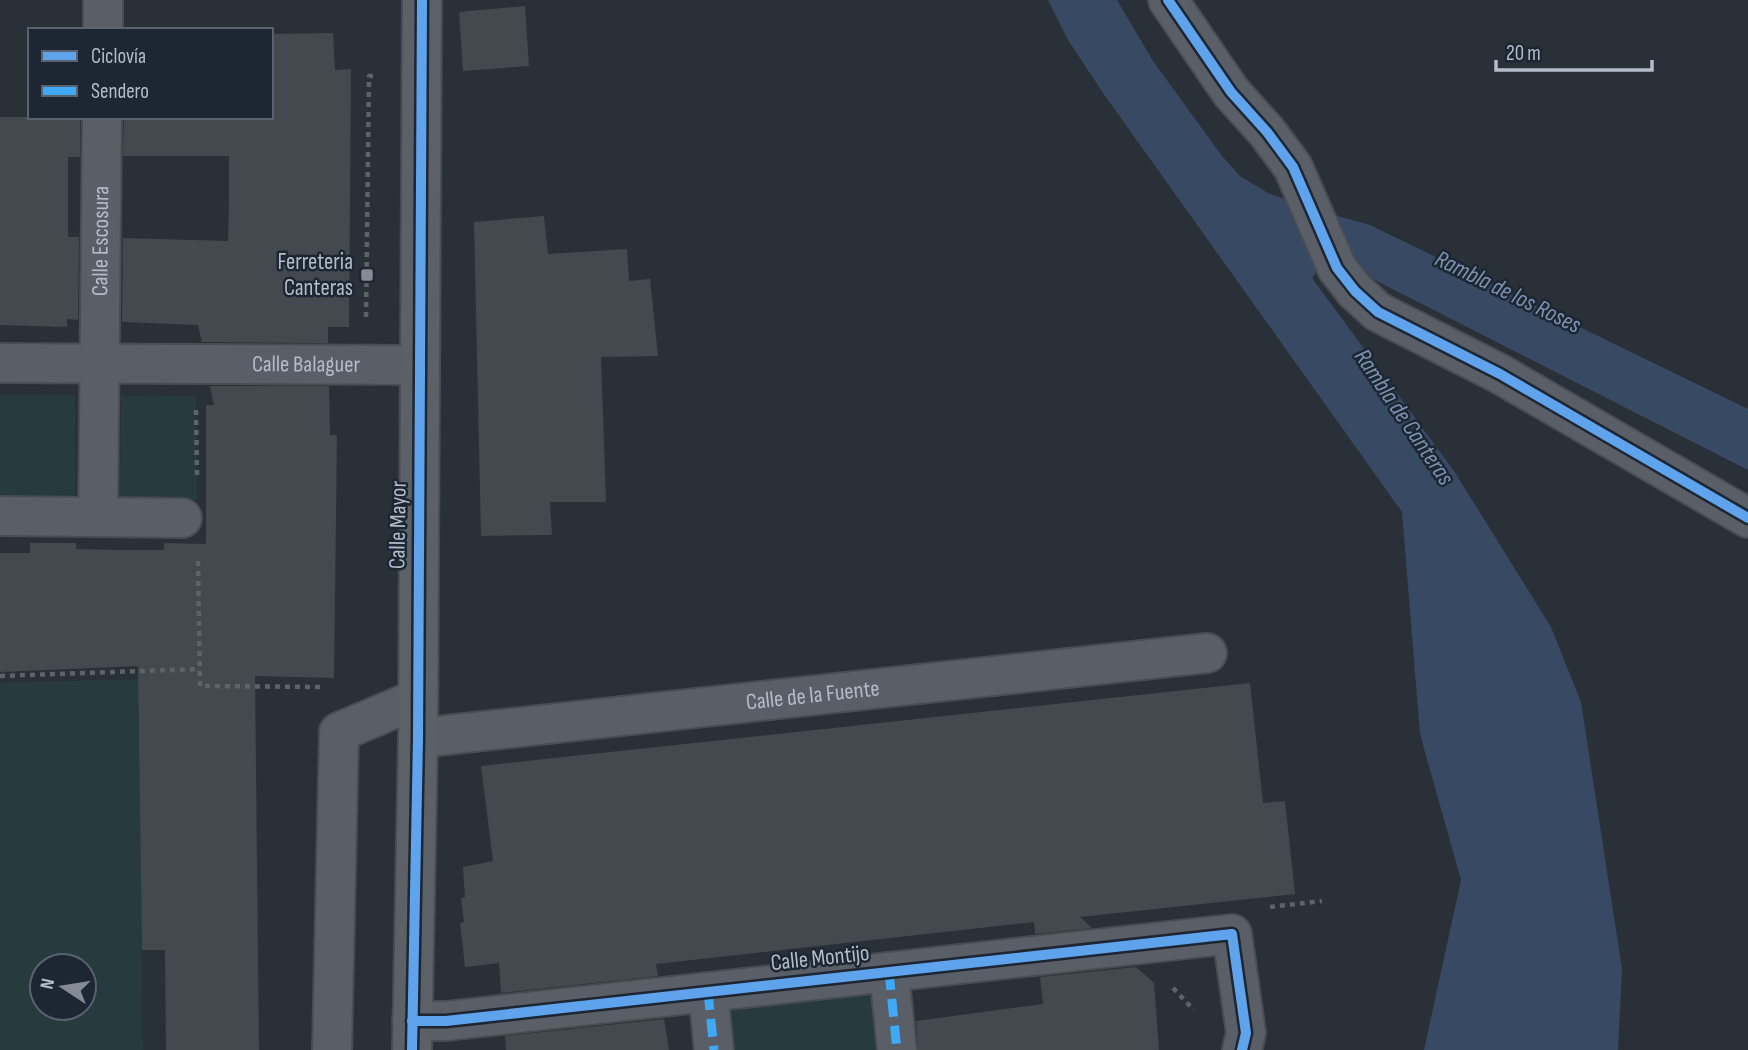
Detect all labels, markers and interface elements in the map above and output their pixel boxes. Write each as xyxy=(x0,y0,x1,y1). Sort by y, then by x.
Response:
legend xyxy=(28,28,273,119)
scale bar xyxy=(1496,28,1652,72)
text: 20 m xyxy=(1506,41,1541,66)
text: Ciclovía xyxy=(91,44,146,69)
text: Sendero xyxy=(91,79,149,104)
street label: Calle Escosura xyxy=(86,186,115,296)
water label: Rambla de los Roses xyxy=(1430,244,1586,340)
place label: Ferreteria Canteras xyxy=(278,248,353,302)
marker: Ferreteria Canteras xyxy=(359,267,375,283)
water label: Rambla de Canteras xyxy=(1348,343,1460,491)
street label: Calle Balaguer xyxy=(252,350,361,379)
street label: Calle Mayor xyxy=(383,480,413,569)
street label: Calle de la Fuente xyxy=(745,674,881,717)
street label: Calle Montijo xyxy=(769,939,871,977)
north arrow xyxy=(28,952,98,1022)
text: N xyxy=(36,976,60,991)

